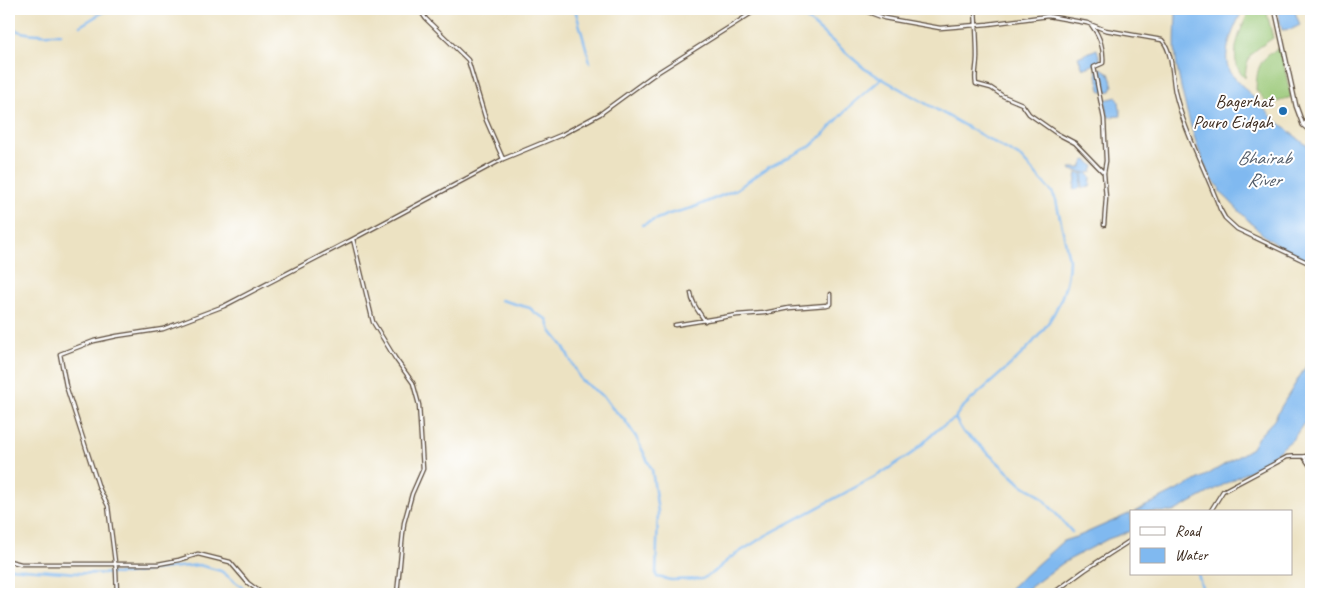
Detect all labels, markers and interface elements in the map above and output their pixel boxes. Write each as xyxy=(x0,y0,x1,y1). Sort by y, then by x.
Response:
place label: Bagerhat Pouro Eidgah xyxy=(1193,90,1275,133)
marker: Bagerhat Pouro Eidgah xyxy=(1277,105,1289,117)
water label: Bhairab River xyxy=(1237,146,1293,192)
legend xyxy=(1130,510,1292,576)
text: Road xyxy=(1175,522,1202,541)
text: Water xyxy=(1175,546,1209,565)

